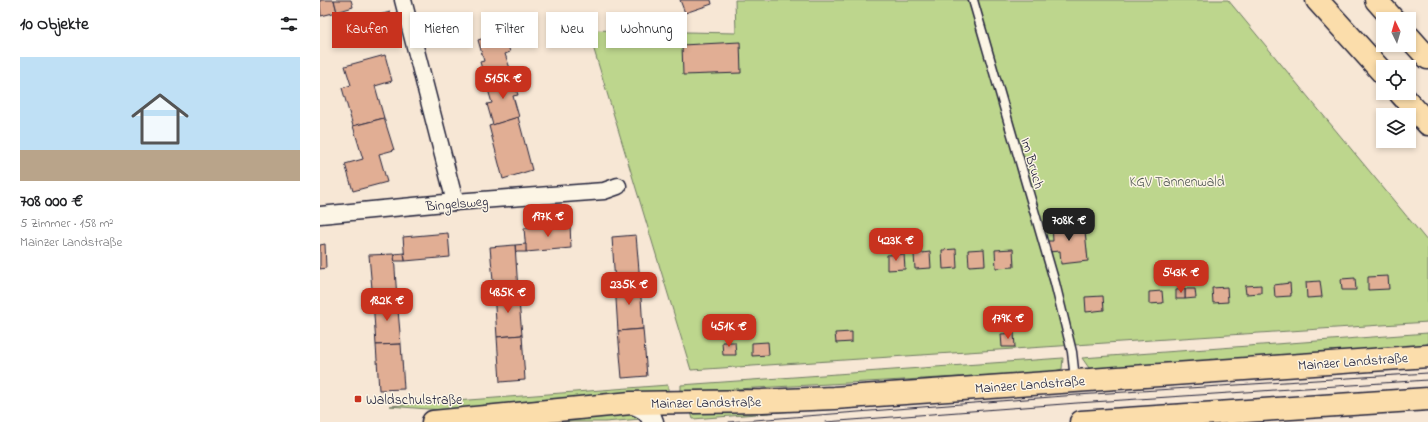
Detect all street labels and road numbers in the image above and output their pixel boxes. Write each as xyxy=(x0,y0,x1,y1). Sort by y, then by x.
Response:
street label: Im Bruch xyxy=(1014,135,1049,191)
street label: Bingelsweg xyxy=(424,191,489,219)
street label: Mainzer Landstraße xyxy=(1297,348,1410,377)
street label: Mainzer Landstraße xyxy=(974,371,1087,400)
street label: Mainzer Landstraße xyxy=(651,392,762,415)

